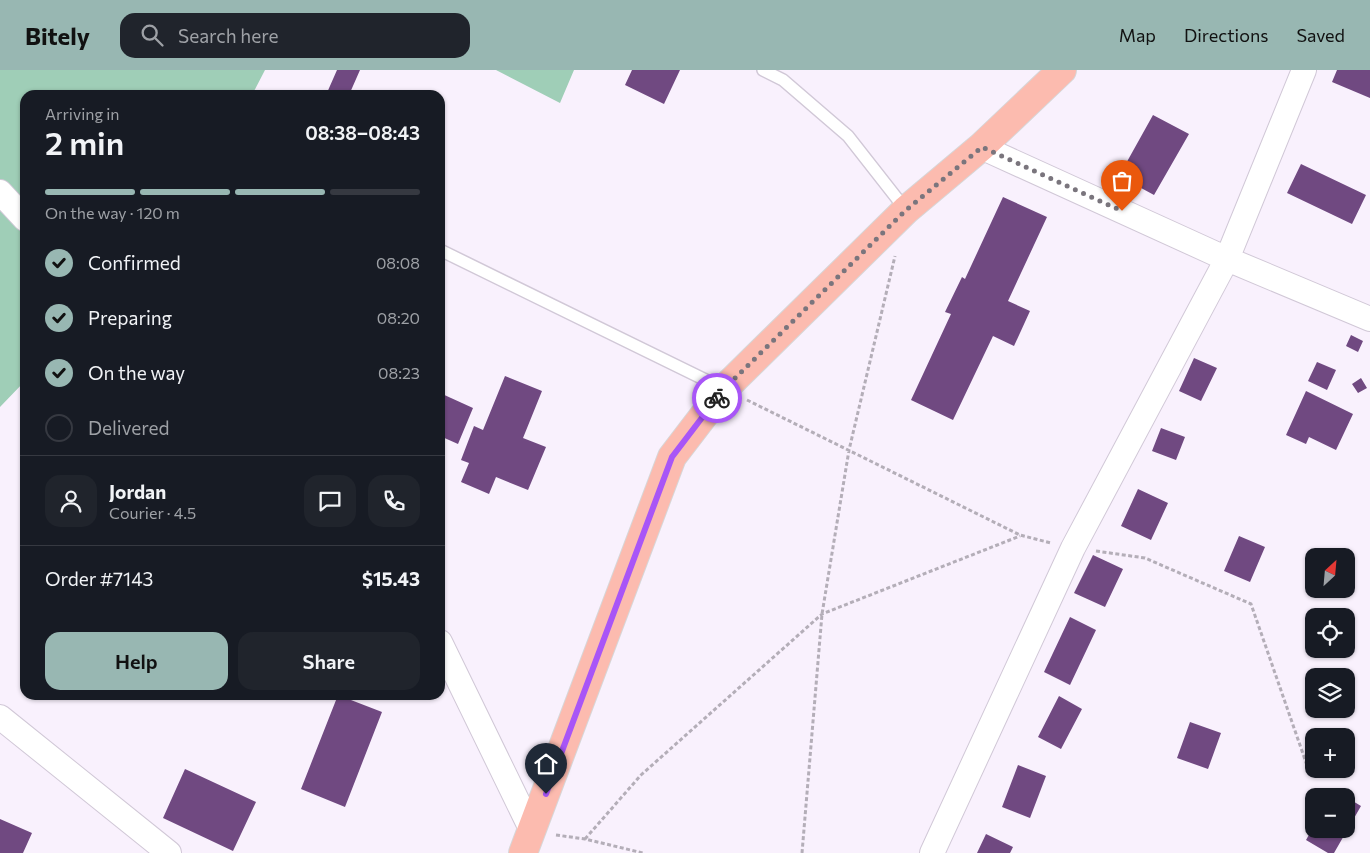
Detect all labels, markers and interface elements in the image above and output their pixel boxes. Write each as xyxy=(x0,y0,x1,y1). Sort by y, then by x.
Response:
search box xyxy=(120,13,470,58)
text: Bitely xyxy=(25,21,90,50)
icon: search xyxy=(138,21,166,49)
text: Search here xyxy=(178,24,278,47)
text: Map xyxy=(1119,24,1156,46)
text: Directions xyxy=(1184,24,1268,46)
text: Saved xyxy=(1296,24,1345,46)
text: Arriving in xyxy=(45,104,119,123)
text: 08:38–08:43 xyxy=(305,121,420,144)
text: 2 min xyxy=(45,122,124,162)
pin xyxy=(1101,160,1143,211)
icon: bag xyxy=(1108,167,1136,195)
text: On the way · 120 m xyxy=(45,203,180,222)
icon: check xyxy=(45,249,73,277)
text: Confirmed xyxy=(88,251,181,274)
text: 08:08 xyxy=(376,253,420,272)
icon: check xyxy=(45,304,73,332)
text: Preparing xyxy=(88,306,172,329)
text: 08:20 xyxy=(377,308,420,327)
icon: check xyxy=(45,359,73,387)
text: On the way xyxy=(88,361,185,384)
text: 08:23 xyxy=(378,363,420,382)
courier xyxy=(692,373,742,423)
icon: bike xyxy=(703,384,731,412)
text: Delivered xyxy=(88,416,169,439)
button: person xyxy=(45,475,97,527)
button: chat xyxy=(304,475,356,527)
button: phone xyxy=(368,475,420,527)
text: Jordan xyxy=(109,480,166,503)
text: Courier · 4.5 xyxy=(109,503,196,522)
north arrow xyxy=(1305,548,1355,598)
map controls xyxy=(1305,548,1355,838)
text: Order #7143 xyxy=(45,567,153,590)
text: $15.43 xyxy=(362,567,420,590)
button: locate xyxy=(1305,608,1355,658)
button: Help xyxy=(45,632,228,690)
button: Share xyxy=(238,632,420,690)
button: layers xyxy=(1305,668,1355,718)
button: + xyxy=(1305,728,1355,778)
pin xyxy=(525,743,567,794)
icon: home xyxy=(532,750,560,778)
button: − xyxy=(1305,788,1355,838)

